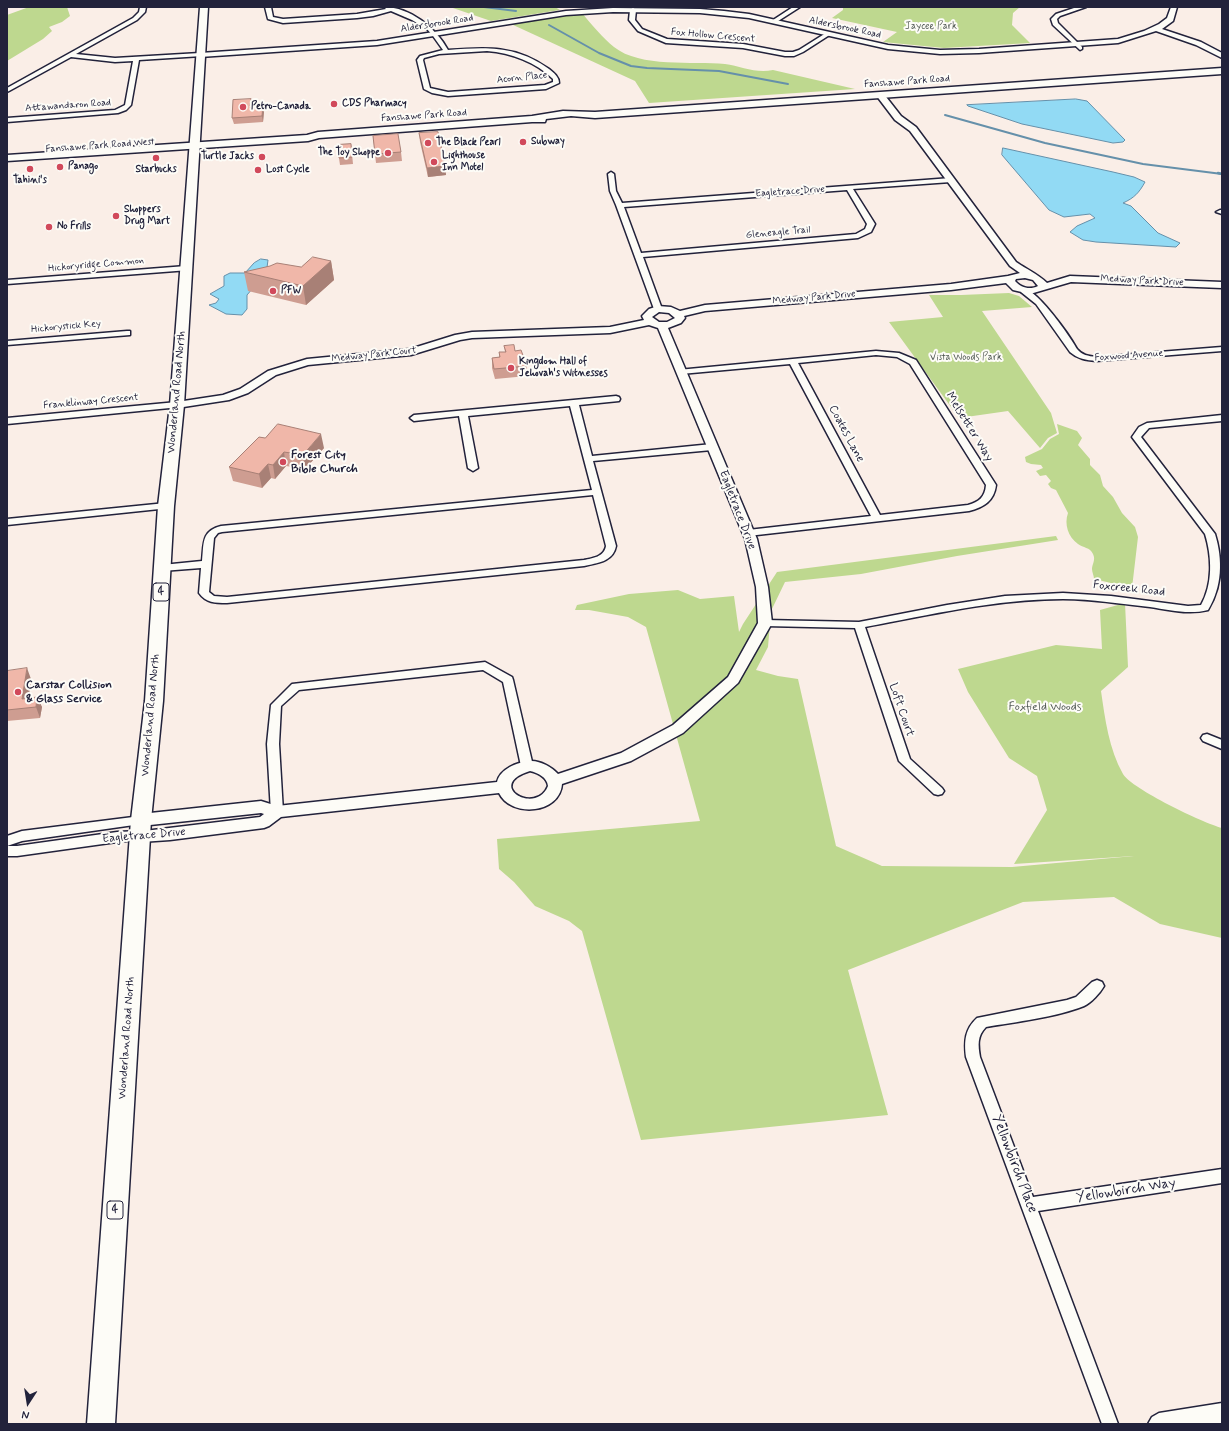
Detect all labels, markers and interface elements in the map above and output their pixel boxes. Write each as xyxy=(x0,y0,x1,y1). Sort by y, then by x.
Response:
street label: Aldersbrook Road xyxy=(400,12,474,36)
street label: Aldersbrook Road xyxy=(808,14,882,42)
park label: Jaycee Park xyxy=(905,21,957,33)
street label: Fox Hollow Crescent xyxy=(670,26,756,46)
street label: Acorn Place xyxy=(496,69,548,87)
street label: Fanshawe Park Road xyxy=(864,73,950,91)
street label: Attawandaron Road xyxy=(25,97,111,115)
place label: CDS Pharmacy xyxy=(342,98,407,110)
marker: CDS Pharmacy xyxy=(329,99,339,109)
place label: Petro-Canada xyxy=(251,101,311,113)
marker: Petro-Canada xyxy=(238,102,248,112)
street label: Fanshawe Park Road xyxy=(381,107,467,125)
street label: Fanshawe Park Road West xyxy=(45,136,155,156)
place label: Subway xyxy=(531,136,565,148)
place label: The Black Pearl xyxy=(436,137,500,149)
marker: Subway xyxy=(518,137,528,147)
marker: The Black Pearl xyxy=(423,138,433,148)
place label: The Toy Shoppe xyxy=(318,147,380,159)
marker: The Toy Shoppe xyxy=(383,148,393,158)
place label: Lighthouse Inn Motel xyxy=(442,150,485,174)
place label: Turtle Jacks xyxy=(201,151,254,163)
marker: Turtle Jacks xyxy=(257,152,267,162)
marker: Starbucks xyxy=(151,153,161,163)
marker: Lighthouse Inn Motel xyxy=(429,157,439,167)
place label: Panago xyxy=(68,161,98,173)
marker: Panago xyxy=(55,162,65,172)
marker: Tahini's xyxy=(25,164,35,174)
place label: Starbucks xyxy=(135,164,177,176)
place label: Lost Cycle xyxy=(266,164,310,176)
marker: Lost Cycle xyxy=(253,165,263,175)
place label: Tahini's xyxy=(13,175,47,187)
street label: Eagletrace Drive xyxy=(755,184,825,200)
place label: Shoppers Drug Mart xyxy=(124,204,170,228)
marker: Shoppers Drug Mart xyxy=(111,211,121,221)
place label: No Frills xyxy=(57,221,91,233)
marker: No Frills xyxy=(44,222,54,232)
street label: Gleneagle Trail xyxy=(745,224,811,242)
street label: Hickoryridge Common xyxy=(48,255,144,275)
street label: Medway Park Drive xyxy=(1100,273,1184,289)
place label: PFW xyxy=(281,285,301,297)
marker: PFW xyxy=(268,286,278,296)
street label: Medway Park Drive xyxy=(772,288,856,308)
street label: Hickorystick Key xyxy=(31,318,101,336)
street label: Wonderland Road North xyxy=(164,330,190,454)
street label: Medway Park Court xyxy=(331,345,417,365)
street label: Foxwood Avenue xyxy=(1094,348,1164,364)
park label: Vista Woods Park xyxy=(930,352,1002,364)
place label: Kingdom Hall of Jehovah's Witnesses xyxy=(519,356,608,380)
marker: Kingdom Hall of Jehovah's Witnesses xyxy=(506,363,516,373)
street label: Melsetter Way xyxy=(942,390,996,464)
street label: Franklinway Crescent xyxy=(43,392,139,412)
street label: Coates Lane xyxy=(825,403,867,465)
place label: Forest City Bible Church xyxy=(291,448,358,476)
marker: Forest City Bible Church xyxy=(278,457,288,467)
street label: Eagletrace Drive xyxy=(715,468,759,552)
street label: Foxcreek Road xyxy=(1092,578,1166,600)
road number: 4 xyxy=(153,583,169,601)
street label: Wonderland Road North xyxy=(138,653,164,777)
place label: Carstar Collision & Glass Service xyxy=(26,678,112,706)
street label: Loft Court xyxy=(885,681,917,739)
marker: Carstar Collision & Glass Service xyxy=(13,687,23,697)
park label: Foxfield Woods xyxy=(1008,700,1082,714)
street label: Eagletrace Drive xyxy=(102,825,186,847)
street label: Wonderland Road North xyxy=(116,976,138,1100)
street label: Yellowbirch Place xyxy=(987,1112,1041,1216)
street label: Yellowbirch Way xyxy=(1075,1175,1177,1207)
road number: 4 xyxy=(107,1201,123,1219)
north arrow xyxy=(8,1383,48,1423)
text: N xyxy=(20,1407,31,1422)

